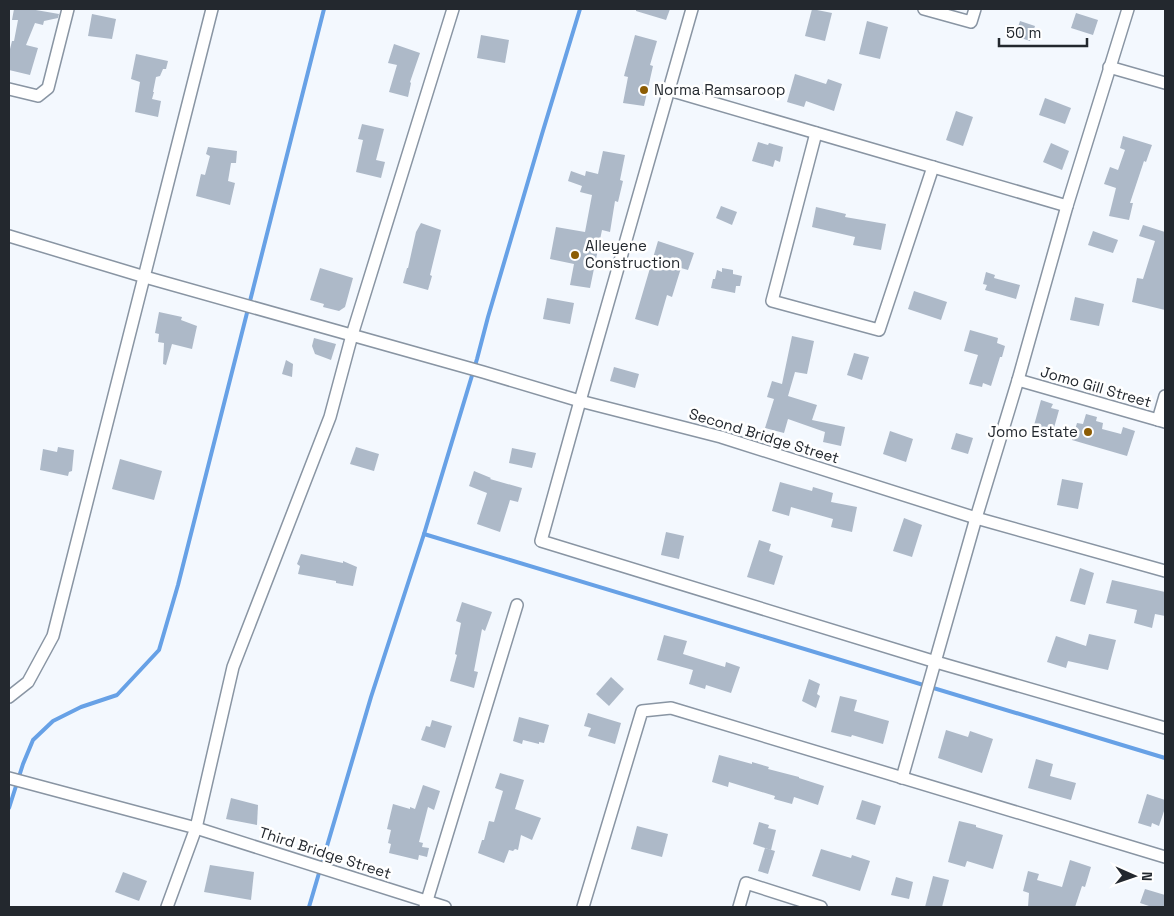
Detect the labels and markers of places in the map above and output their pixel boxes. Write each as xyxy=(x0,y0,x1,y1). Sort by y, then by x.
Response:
place label: Norma Ramsaroop xyxy=(654,80,785,99)
marker: Norma Ramsaroop xyxy=(638,84,650,96)
place label: Alleyene Construction xyxy=(585,236,680,272)
marker: Alleyene Construction xyxy=(569,249,581,261)
place label: Jomo Estate xyxy=(987,422,1078,441)
marker: Jomo Estate xyxy=(1082,426,1094,438)

